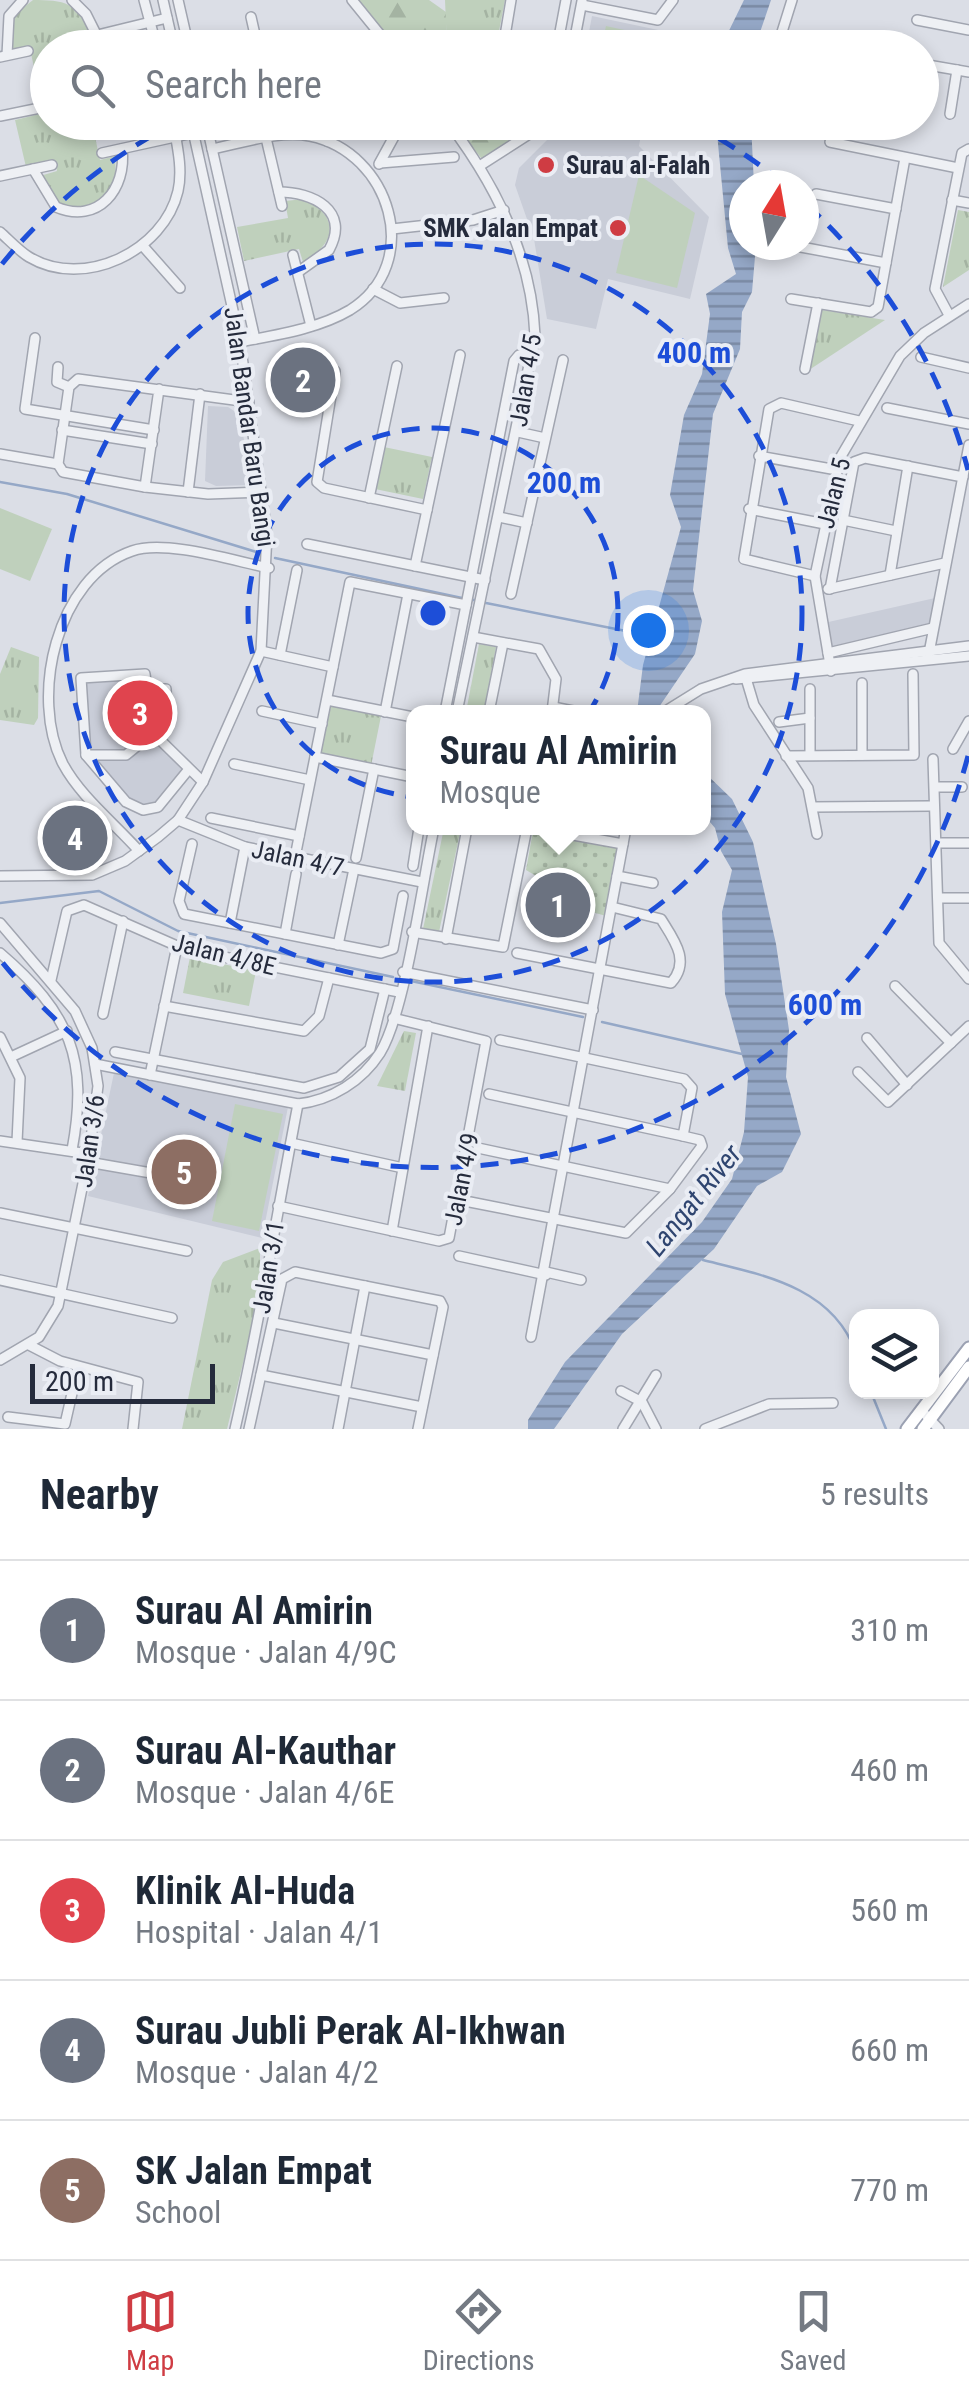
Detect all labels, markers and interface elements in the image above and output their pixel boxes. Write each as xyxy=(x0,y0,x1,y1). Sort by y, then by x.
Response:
search box xyxy=(30,30,939,140)
icon: search xyxy=(65,58,120,113)
text: Search here xyxy=(145,63,322,107)
place label: Surau al-Falah xyxy=(566,151,710,180)
marker: Surau al-Falah xyxy=(535,154,557,176)
north arrow xyxy=(729,170,819,260)
place label: SMK Jalan Empat xyxy=(423,214,598,243)
marker: SMK Jalan Empat xyxy=(607,217,629,239)
street label: Jalan Bandar Baru Bangi xyxy=(218,305,281,549)
street label: Jalan 4/5 xyxy=(504,332,547,429)
text: 400 m xyxy=(657,335,731,370)
pin: 2 xyxy=(270,342,336,418)
street label: Jalan 5 xyxy=(811,455,856,532)
text: 200 m xyxy=(527,465,601,500)
centre of rings xyxy=(415,595,451,631)
your location xyxy=(623,605,674,656)
pin: 3 xyxy=(108,676,172,750)
popup xyxy=(406,705,711,835)
text: Surau Al Amirin xyxy=(439,729,678,773)
text: Mosque xyxy=(439,773,541,811)
pin: 4 xyxy=(42,800,108,876)
street label: Jalan 4/7 xyxy=(249,835,347,882)
pin: 1 xyxy=(526,868,590,942)
street label: Jalan 4/8E xyxy=(169,928,279,981)
text: 600 m xyxy=(788,987,862,1022)
street label: Jalan 3/6 xyxy=(69,1093,110,1189)
street label: Jalan 4/9 xyxy=(438,1130,485,1228)
pin: 5 xyxy=(152,1134,216,1210)
water label: Langat River xyxy=(639,1138,749,1262)
street label: Jalan 3/1 xyxy=(247,1219,290,1316)
map controls xyxy=(849,1309,939,1399)
button: layers xyxy=(849,1309,939,1399)
scale bar xyxy=(30,1359,215,1404)
text: 200 m xyxy=(45,1365,114,1398)
text: Nearby xyxy=(40,1470,159,1519)
text: 5 results xyxy=(820,1475,929,1513)
text: Surau Al Amirin xyxy=(135,1589,373,1633)
text: 1 xyxy=(64,1611,81,1649)
text: 310 m xyxy=(850,1611,929,1649)
text: Mosque · Jalan 4/9C xyxy=(135,1633,397,1671)
text: Surau Al-Kauthar xyxy=(135,1729,396,1773)
text: 2 xyxy=(64,1751,81,1789)
text: 460 m xyxy=(850,1751,929,1789)
text: Mosque · Jalan 4/6E xyxy=(135,1773,394,1811)
text: Klinik Al-Huda xyxy=(135,1869,355,1913)
text: 3 xyxy=(64,1891,81,1929)
text: 560 m xyxy=(850,1891,929,1929)
text: Hospital · Jalan 4/1 xyxy=(135,1913,383,1951)
text: Surau Jubli Perak Al-Ikhwan xyxy=(135,2009,566,2053)
text: 4 xyxy=(64,2031,81,2069)
text: 660 m xyxy=(850,2031,929,2069)
text: Mosque · Jalan 4/2 xyxy=(135,2053,379,2091)
text: SK Jalan Empat xyxy=(135,2149,372,2193)
text: 5 xyxy=(64,2171,81,2209)
text: 770 m xyxy=(850,2171,929,2209)
text: School xyxy=(135,2193,221,2231)
tab: Map xyxy=(123,2284,178,2377)
tab: Directions xyxy=(423,2284,535,2377)
tab: Saved xyxy=(780,2284,846,2377)

